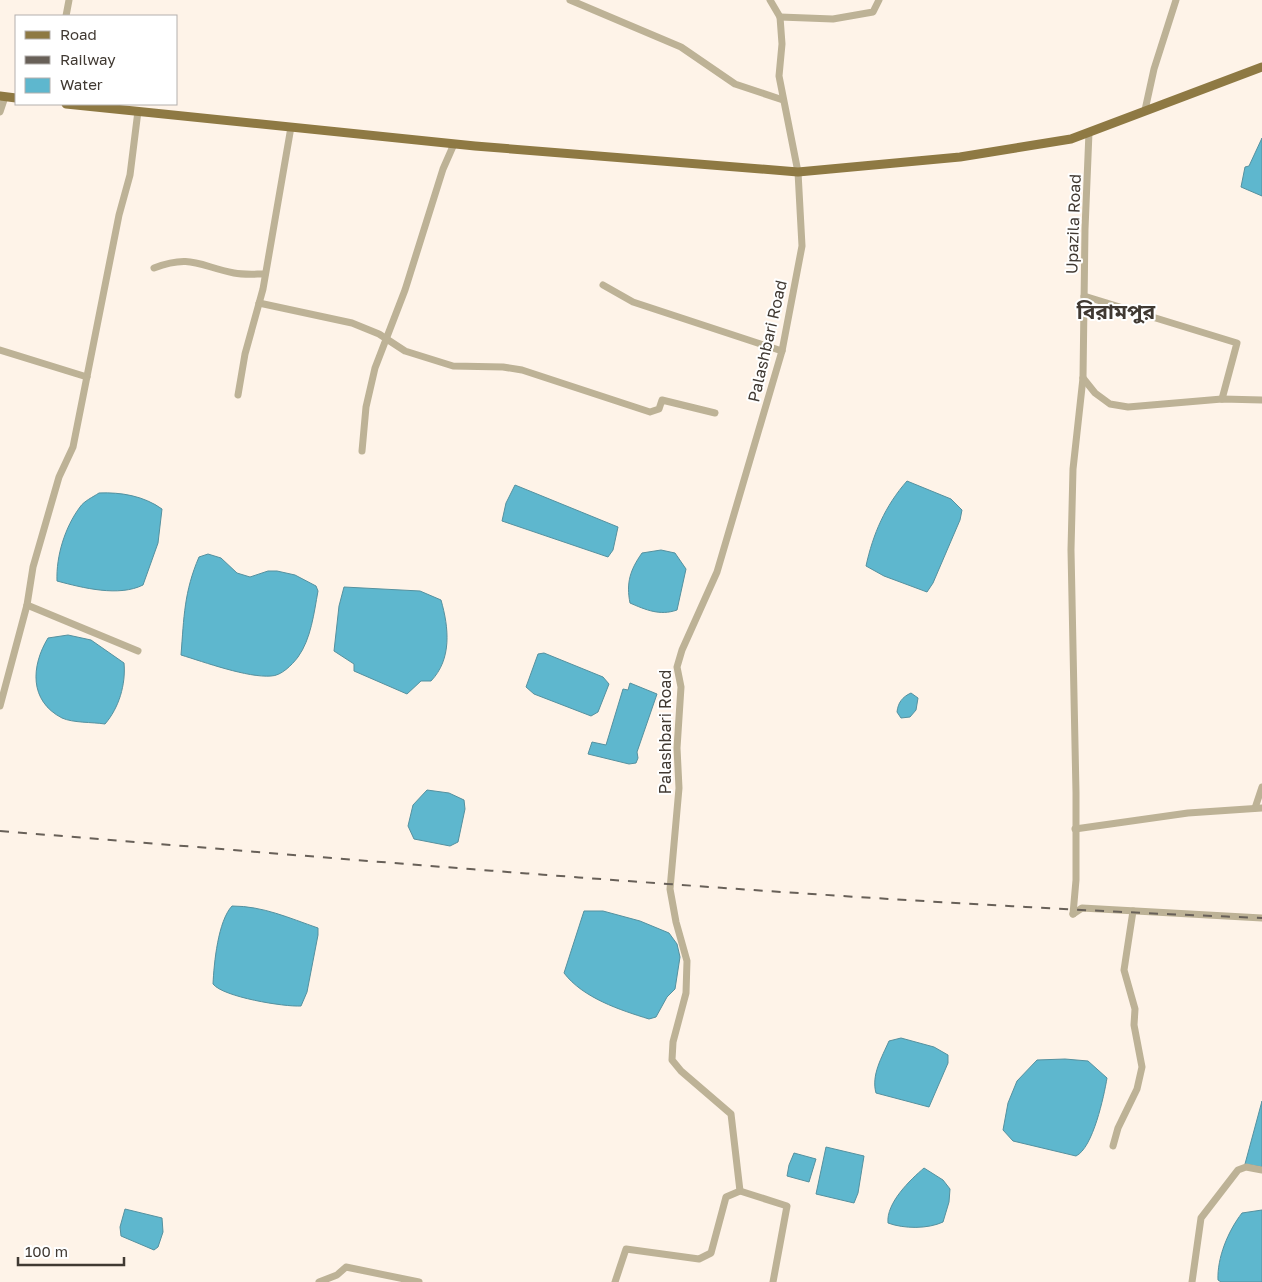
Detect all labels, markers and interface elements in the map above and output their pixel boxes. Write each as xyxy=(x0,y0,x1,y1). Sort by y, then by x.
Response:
legend xyxy=(15,15,178,105)
text: Road xyxy=(60,25,97,43)
text: Railway xyxy=(60,50,116,68)
text: Water xyxy=(60,75,103,93)
street label: Upazila Road xyxy=(1061,173,1085,275)
street label: Palashbari Road xyxy=(743,278,791,404)
district label: বিরামপুর xyxy=(1076,298,1156,324)
street label: Palashbari Road xyxy=(655,670,675,794)
scale bar xyxy=(18,1234,124,1266)
text: 100 m xyxy=(25,1242,68,1260)

